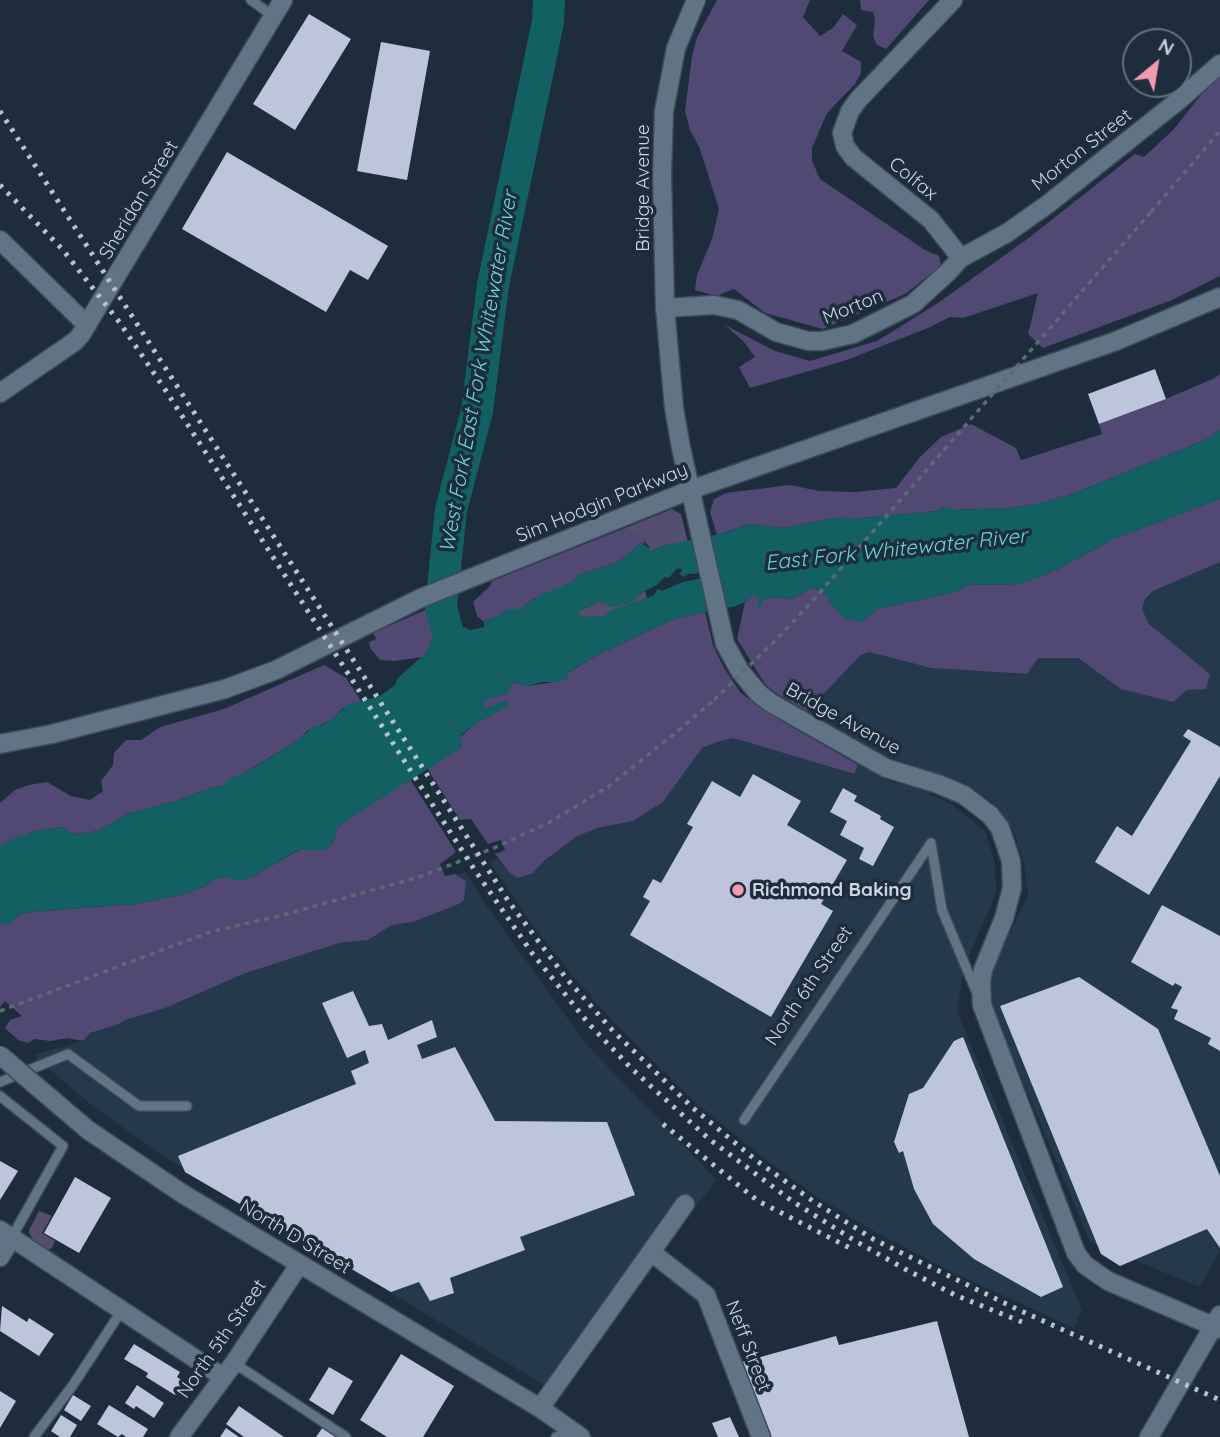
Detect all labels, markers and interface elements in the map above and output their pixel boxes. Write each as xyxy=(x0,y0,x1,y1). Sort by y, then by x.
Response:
north arrow xyxy=(1122,28,1192,98)
text: N xyxy=(1154,33,1179,60)
street label: Morton Street xyxy=(1028,104,1136,196)
street label: Bridge Avenue xyxy=(632,124,654,252)
street label: Sheridan Street xyxy=(95,136,183,264)
street label: Colfax xyxy=(884,153,942,205)
water label: West Fork East Fork Whitewater River xyxy=(435,189,523,555)
street label: Morton xyxy=(819,285,887,329)
street label: Sim Hodgin Parkway xyxy=(513,458,691,548)
water label: East Fork Whitewater River xyxy=(764,524,1028,576)
street label: Bridge Avenue xyxy=(782,678,904,760)
place label: Richmond Baking xyxy=(752,879,912,901)
marker: Richmond Baking xyxy=(730,882,746,898)
street label: North 6th Street xyxy=(761,922,857,1050)
street label: North D Street xyxy=(235,1195,355,1279)
street label: North 5th Street xyxy=(173,1275,271,1403)
street label: Neff Street xyxy=(720,1297,776,1395)

